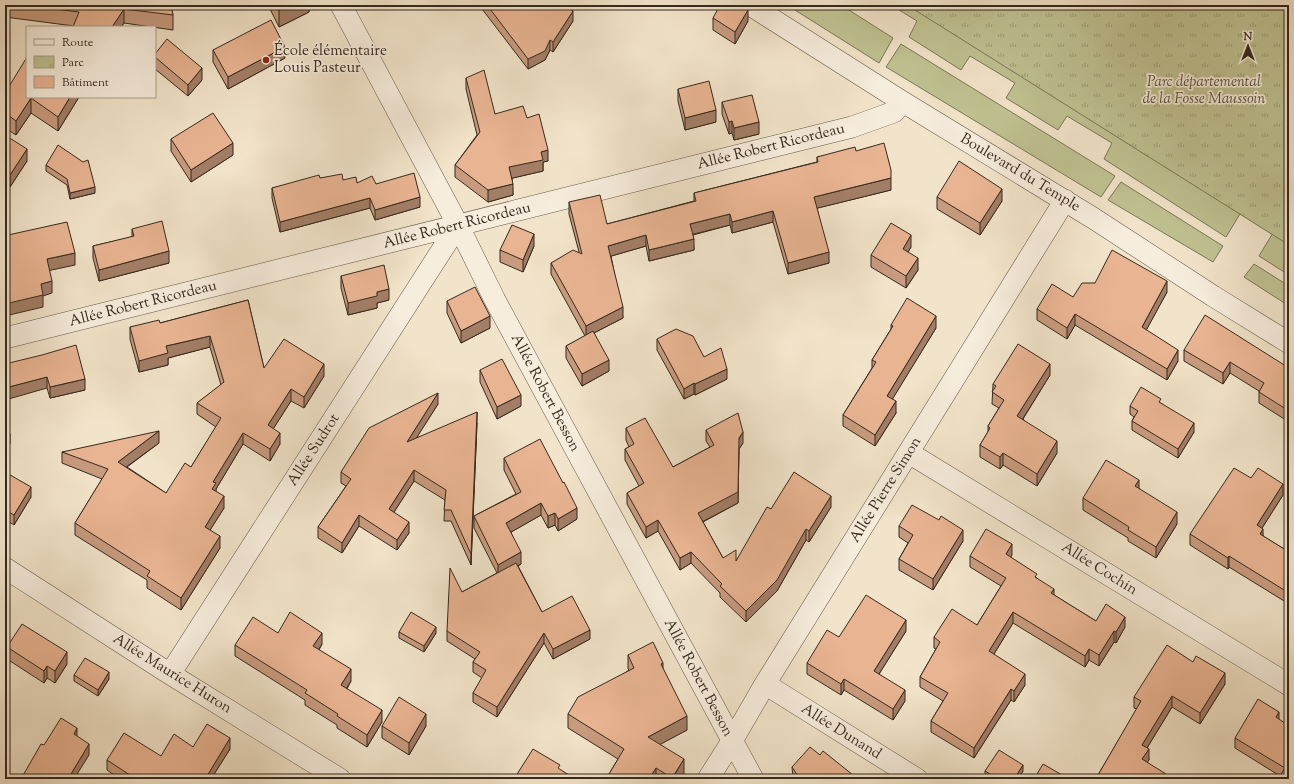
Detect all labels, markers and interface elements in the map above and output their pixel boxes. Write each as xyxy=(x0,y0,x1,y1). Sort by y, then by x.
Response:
legend xyxy=(26,26,156,98)
north arrow xyxy=(1228,26,1268,66)
text: N xyxy=(1243,29,1253,45)
text: Route xyxy=(62,34,94,52)
place label: École élémentaire Louis Pasteur xyxy=(274,40,387,79)
text: Parc xyxy=(62,54,84,72)
marker: École élémentaire Louis Pasteur xyxy=(261,55,271,65)
park label: Parc départemental de la Fosse Maussoin xyxy=(1143,72,1265,110)
text: Bâtiment xyxy=(62,74,109,92)
street label: Allée Robert Ricordeau xyxy=(695,118,847,175)
street label: Boulevard du Temple xyxy=(956,129,1084,217)
street label: Allée Robert Ricordeau xyxy=(381,197,533,254)
street label: Allée Robert Ricordeau xyxy=(67,275,219,332)
street label: Allée Robert Besson xyxy=(505,330,585,456)
street label: Allée Sudrot xyxy=(283,410,345,490)
street label: Allée Pierre Simon xyxy=(845,433,927,547)
street label: Allée Cochin xyxy=(1057,537,1141,601)
street label: Allée Robert Besson xyxy=(658,615,738,741)
street label: Allée Maurice Huron xyxy=(108,629,236,719)
street label: Allée Dunand xyxy=(797,699,886,765)

